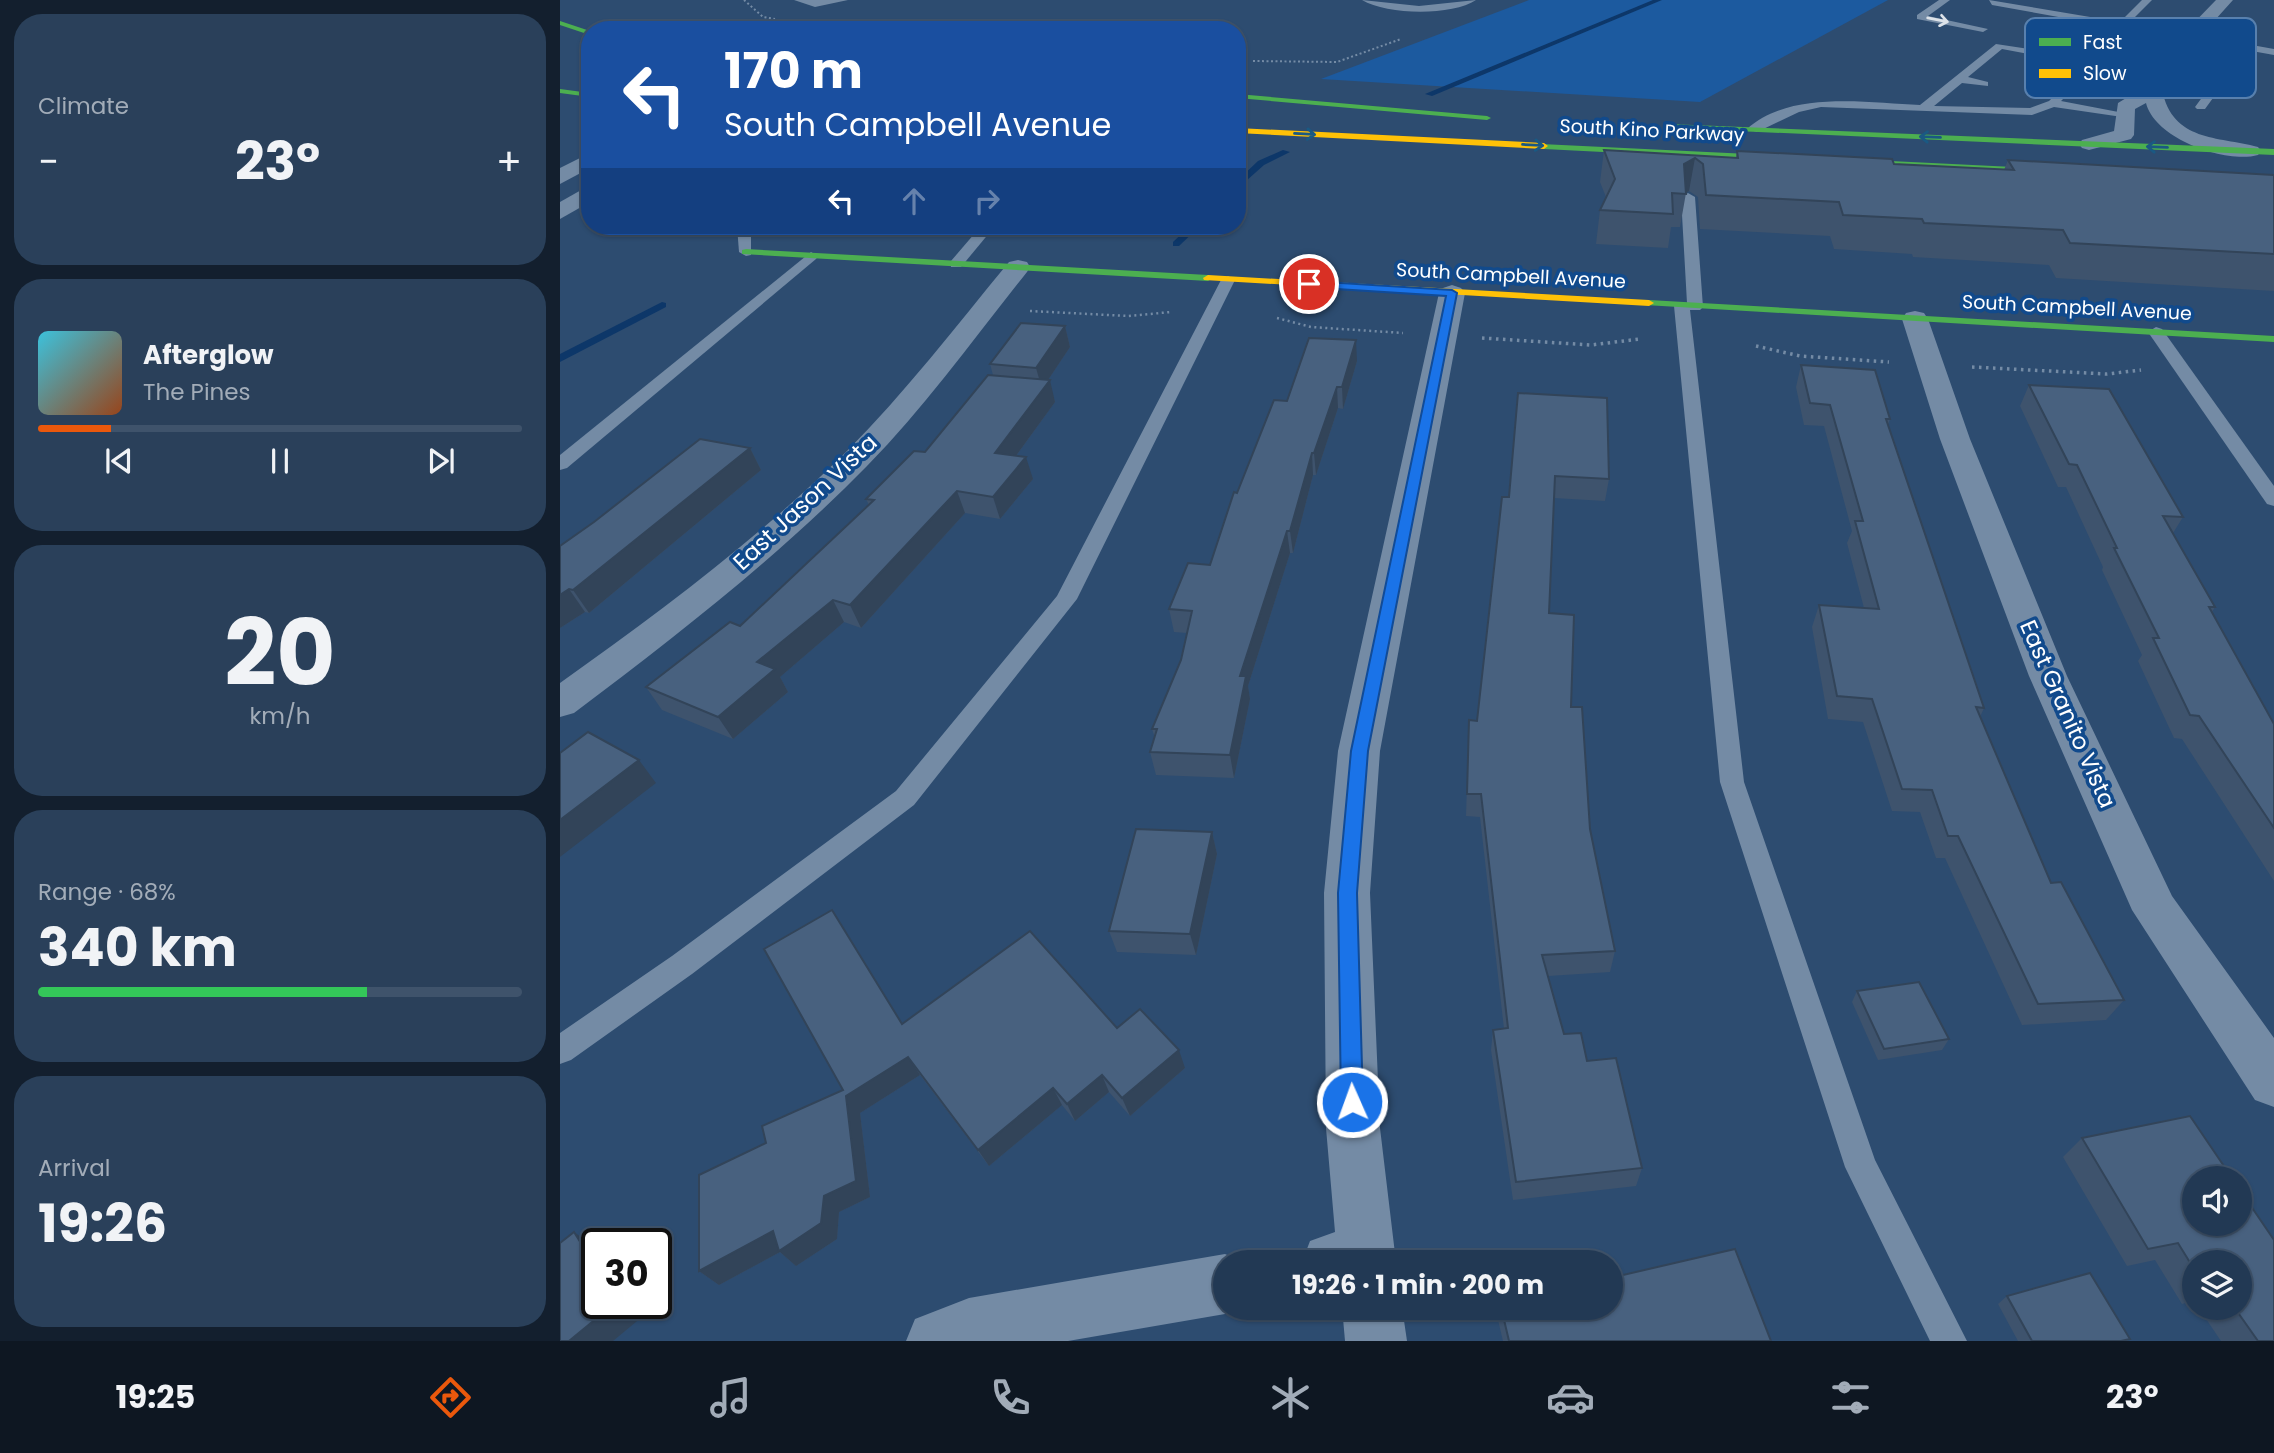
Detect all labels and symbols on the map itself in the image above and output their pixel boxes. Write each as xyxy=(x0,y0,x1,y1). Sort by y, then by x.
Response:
one-way arrow xyxy=(1926,14,1948,27)
legend xyxy=(2025,18,2256,98)
text: Fast xyxy=(2083,29,2122,56)
text: Slow xyxy=(2083,60,2127,87)
street label: South Kino Parkway xyxy=(1559,112,1745,149)
one-way arrow xyxy=(1294,127,1317,140)
one-way arrow xyxy=(1918,130,1941,143)
one-way arrow xyxy=(1521,139,1544,152)
one-way arrow xyxy=(2146,140,2169,153)
pin xyxy=(1279,254,1339,314)
street label: South Campbell Avenue xyxy=(1395,256,1626,295)
street label: South Campbell Avenue xyxy=(1961,288,2192,327)
street label: East Jason Vista xyxy=(726,427,884,577)
street label: East Granito Vista xyxy=(2012,615,2124,813)
position arrow xyxy=(1315,1065,1389,1139)
speed limit sign: 30 xyxy=(581,1228,672,1319)

